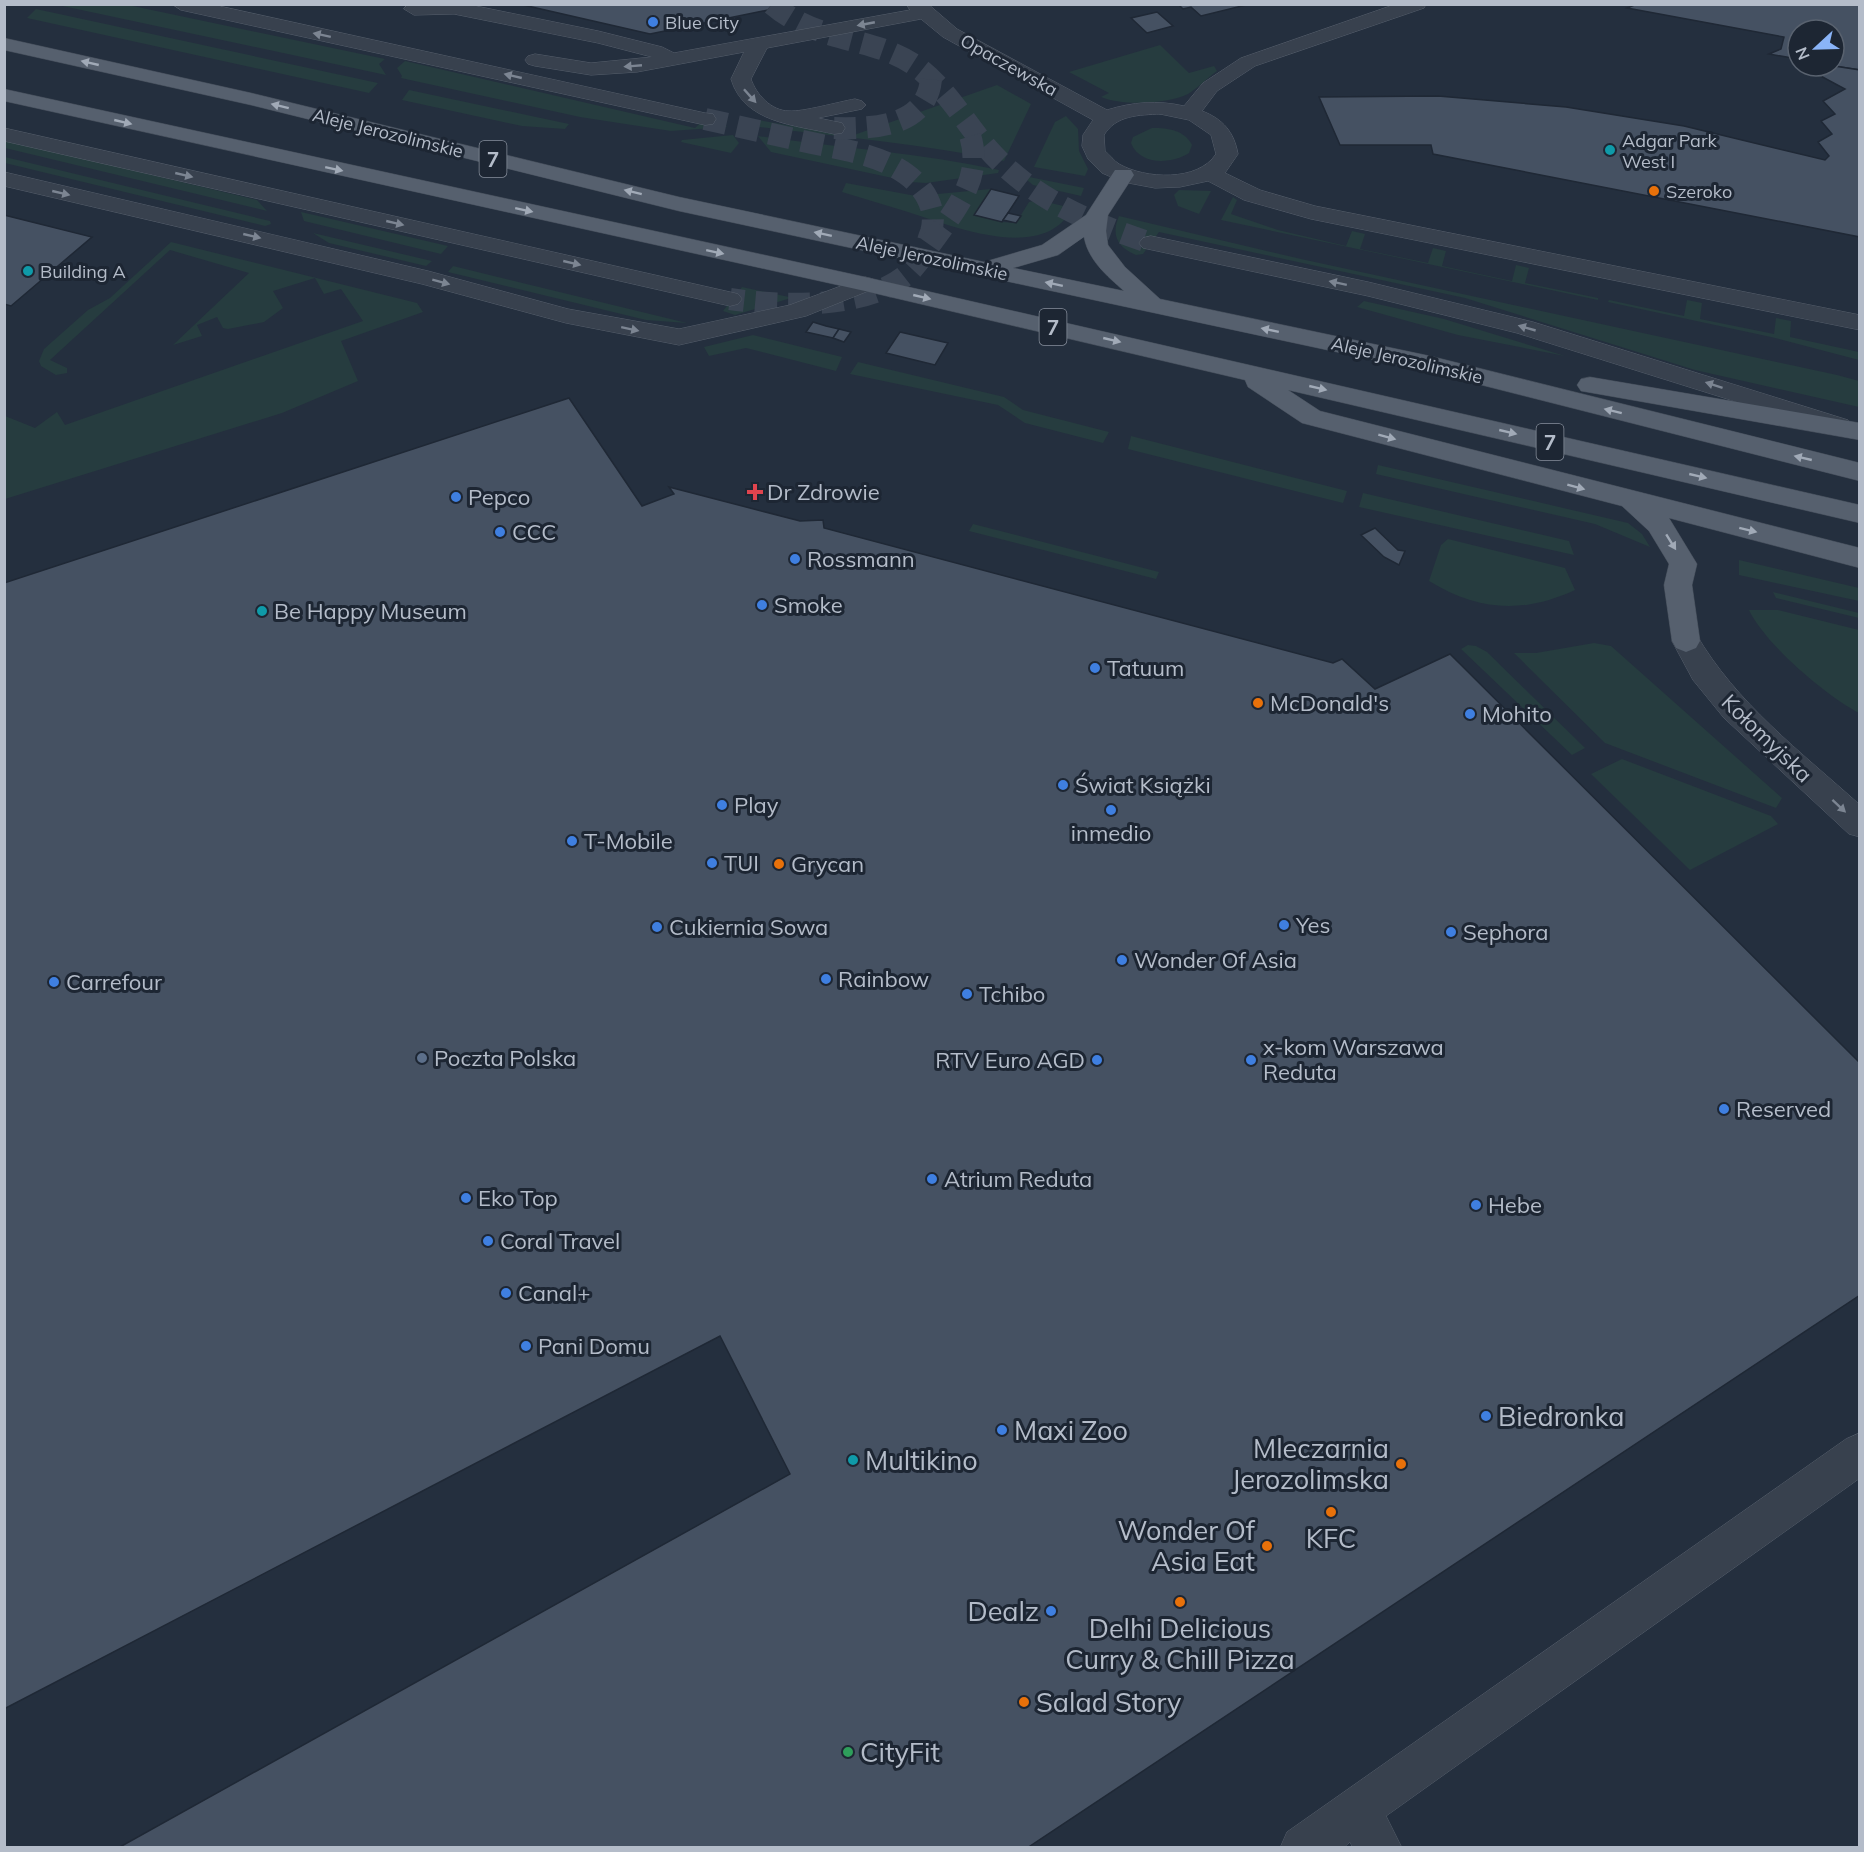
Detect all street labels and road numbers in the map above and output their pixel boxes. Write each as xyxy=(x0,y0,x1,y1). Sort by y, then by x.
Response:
street label: Opaczewska xyxy=(956,29,1062,101)
street label: Aleje Jerozolimskie xyxy=(310,103,466,163)
road number: 7 xyxy=(480,141,506,177)
street label: Aleje Jerozolimskie xyxy=(854,231,1010,285)
road number: 7 xyxy=(1040,309,1066,345)
street label: Aleje Jerozolimskie xyxy=(1329,331,1485,389)
road number: 7 xyxy=(1536,424,1564,460)
street label: Kołomyjska xyxy=(1716,688,1818,788)

